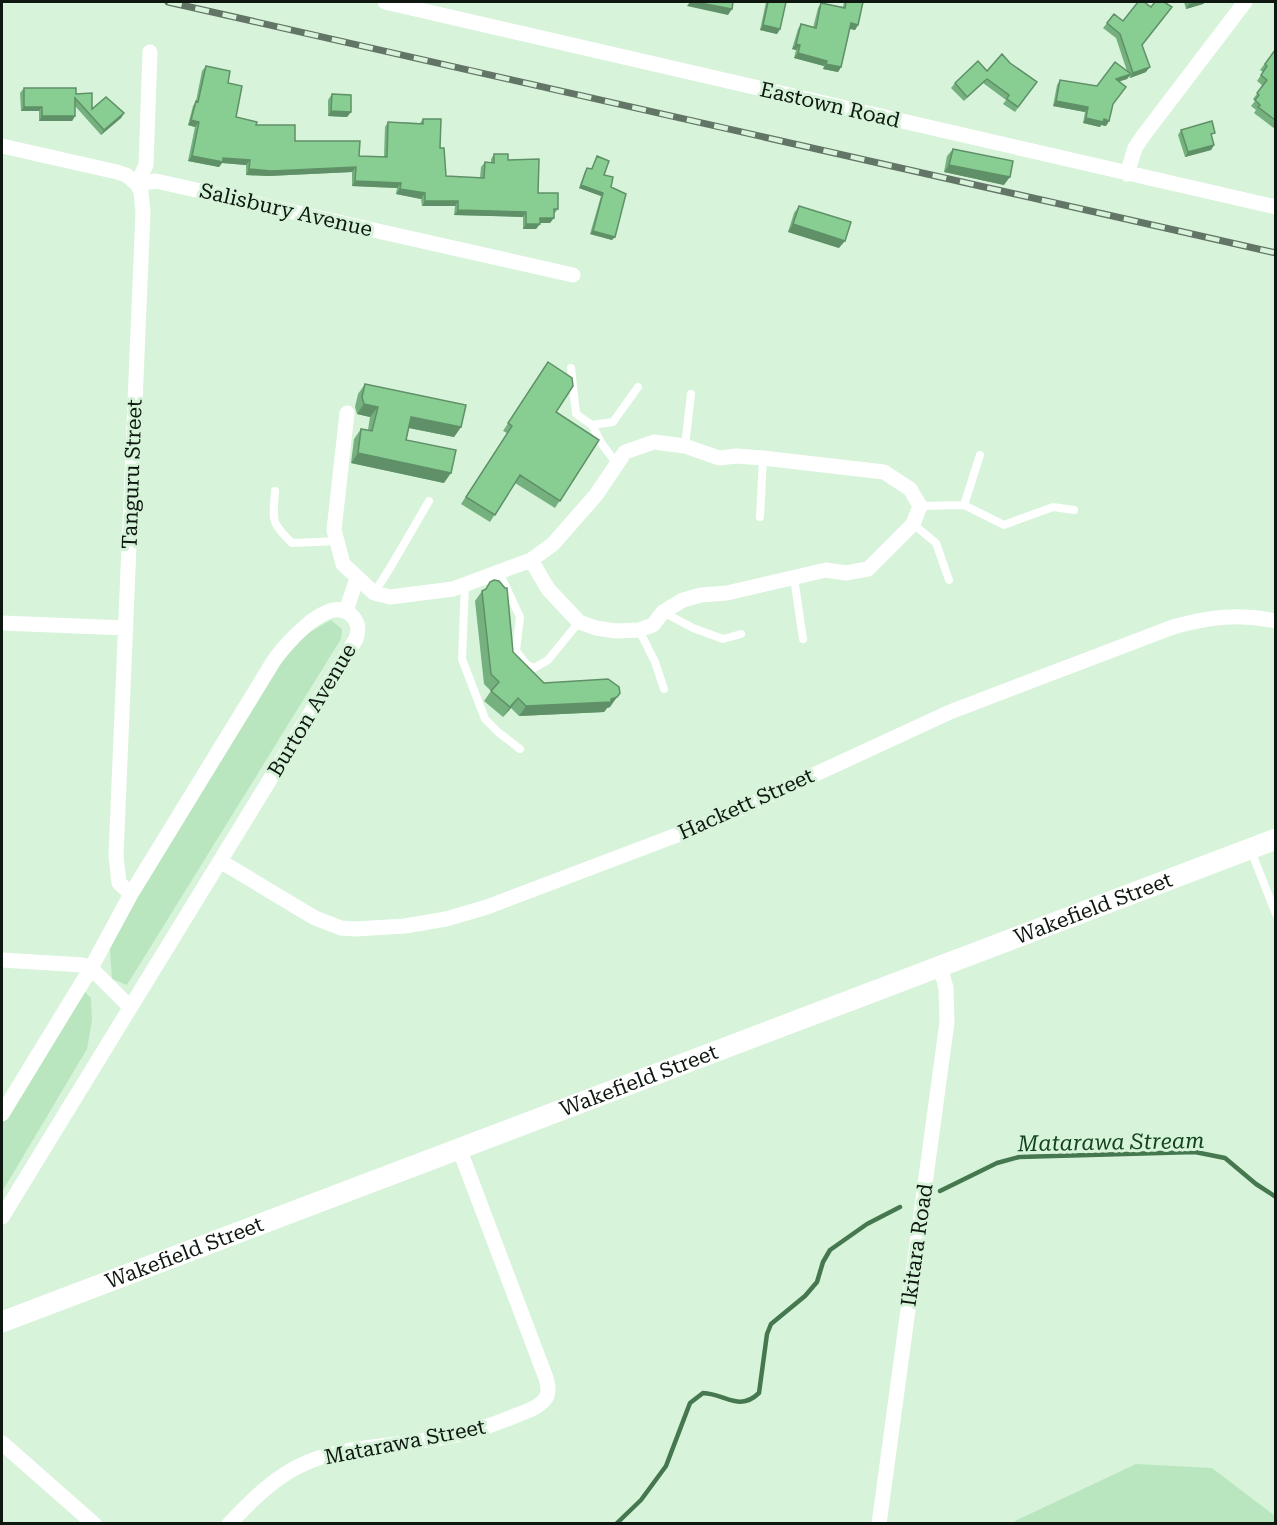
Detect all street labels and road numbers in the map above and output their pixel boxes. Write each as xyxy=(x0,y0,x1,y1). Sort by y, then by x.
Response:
street label: Eastown Road xyxy=(758,77,903,133)
street label: Salisbury Avenue xyxy=(197,178,375,242)
street label: Tanguru Street xyxy=(117,399,147,549)
street label: Burton Avenue xyxy=(263,639,361,781)
street label: Hackett Street xyxy=(675,763,818,845)
street label: Wakefield Street xyxy=(1011,867,1176,949)
street label: Wakefield Street xyxy=(556,1040,721,1121)
street label: Ikitara Road xyxy=(897,1182,938,1308)
street label: Wakefield Street xyxy=(102,1212,267,1294)
street label: Matarawa Street xyxy=(322,1415,488,1469)

